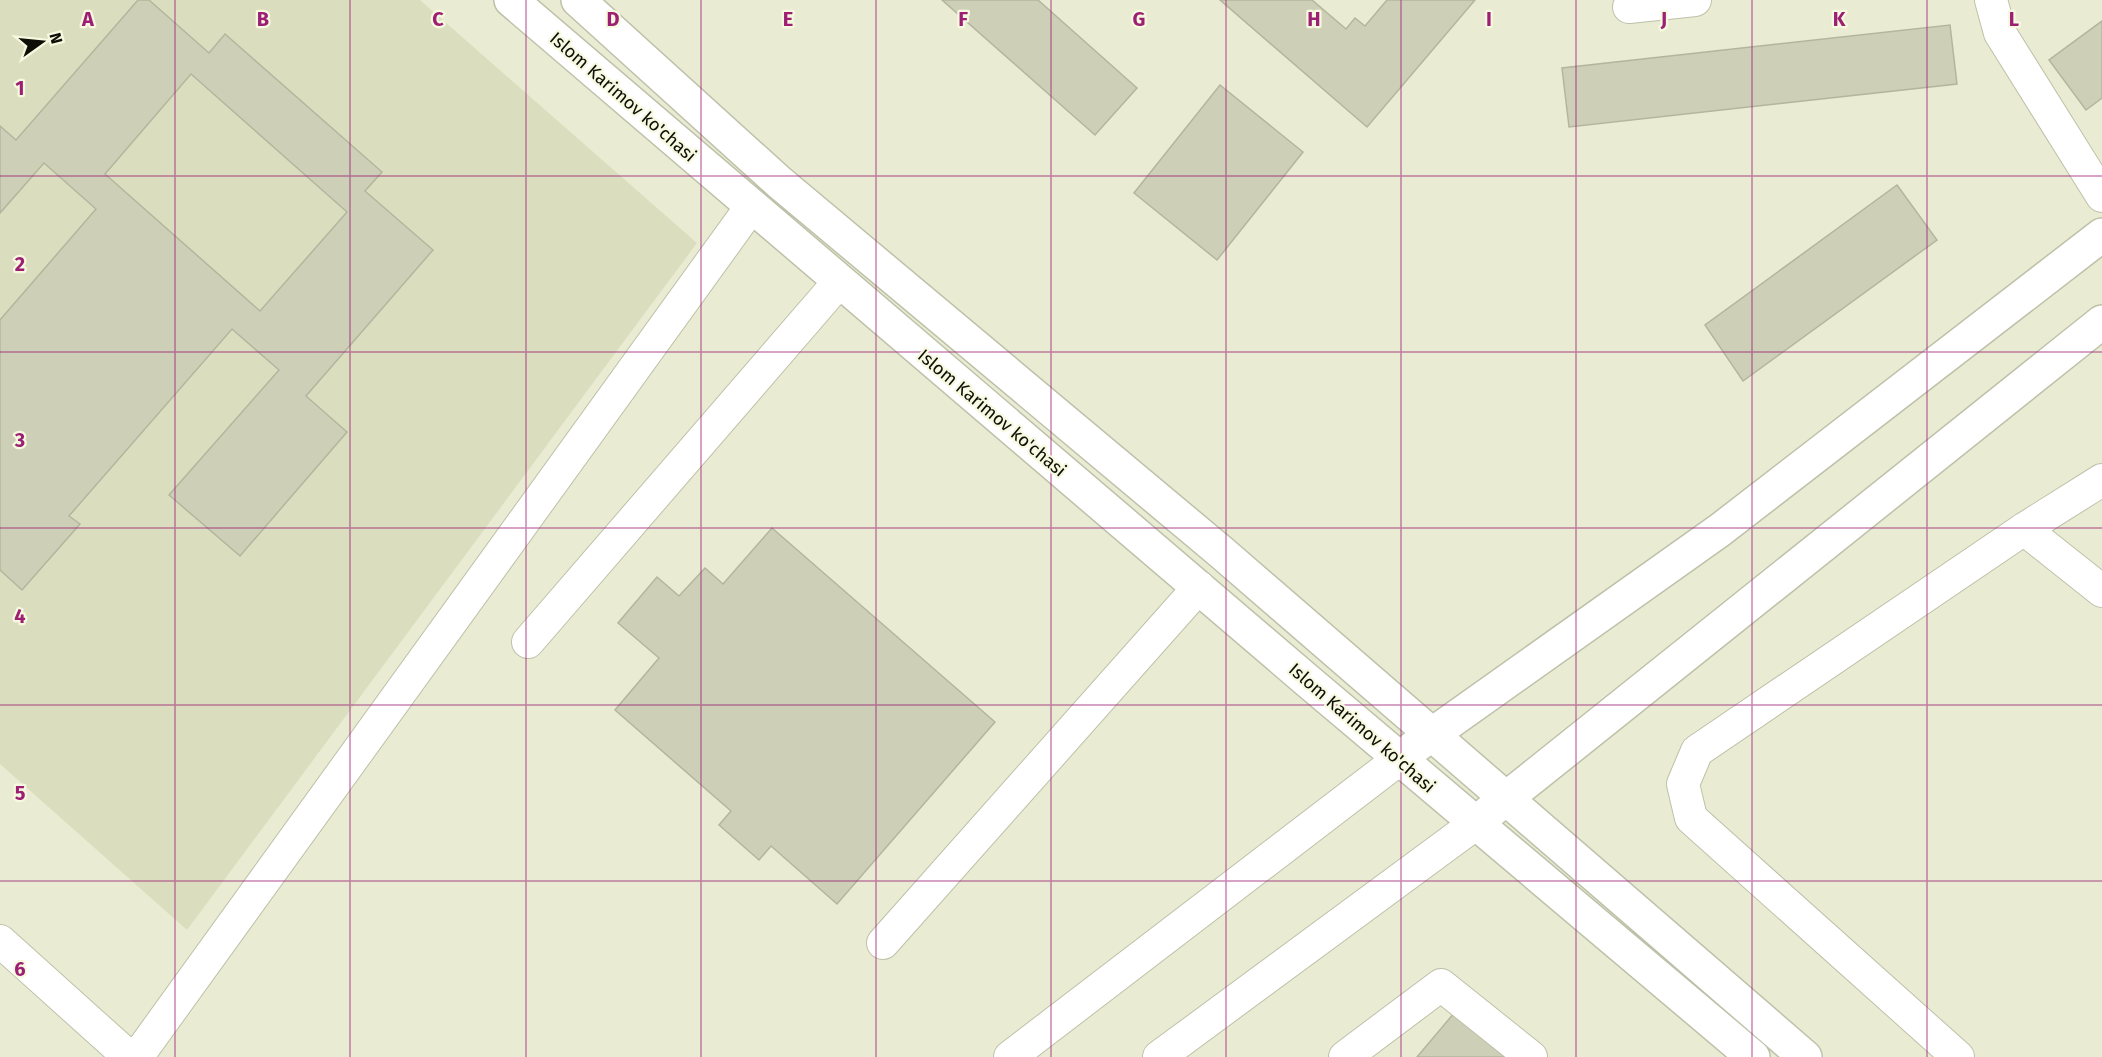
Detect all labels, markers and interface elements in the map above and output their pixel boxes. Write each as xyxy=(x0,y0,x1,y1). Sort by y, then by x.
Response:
text: A xyxy=(81,7,95,31)
text: B xyxy=(257,7,269,31)
text: C xyxy=(432,7,444,31)
text: D xyxy=(606,7,620,31)
text: E xyxy=(783,7,793,31)
text: F xyxy=(958,7,968,31)
text: G xyxy=(1133,7,1145,31)
text: H xyxy=(1307,7,1321,31)
text: I xyxy=(1486,7,1492,31)
text: J xyxy=(1660,7,1667,31)
text: K xyxy=(1833,7,1846,31)
text: L xyxy=(2009,7,2019,31)
north arrow xyxy=(12,12,72,72)
street label: Islom Karimov ko'chasi xyxy=(545,27,701,167)
text: N xyxy=(45,31,67,46)
text: 1 xyxy=(15,76,25,100)
text: 2 xyxy=(15,252,25,276)
street label: Islom Karimov ko'chasi xyxy=(913,345,1071,481)
text: 3 xyxy=(14,428,25,452)
text: 4 xyxy=(14,604,26,628)
street label: Islom Karimov ko'chasi xyxy=(1284,658,1440,798)
text: 5 xyxy=(15,781,26,805)
text: 6 xyxy=(14,957,26,981)

